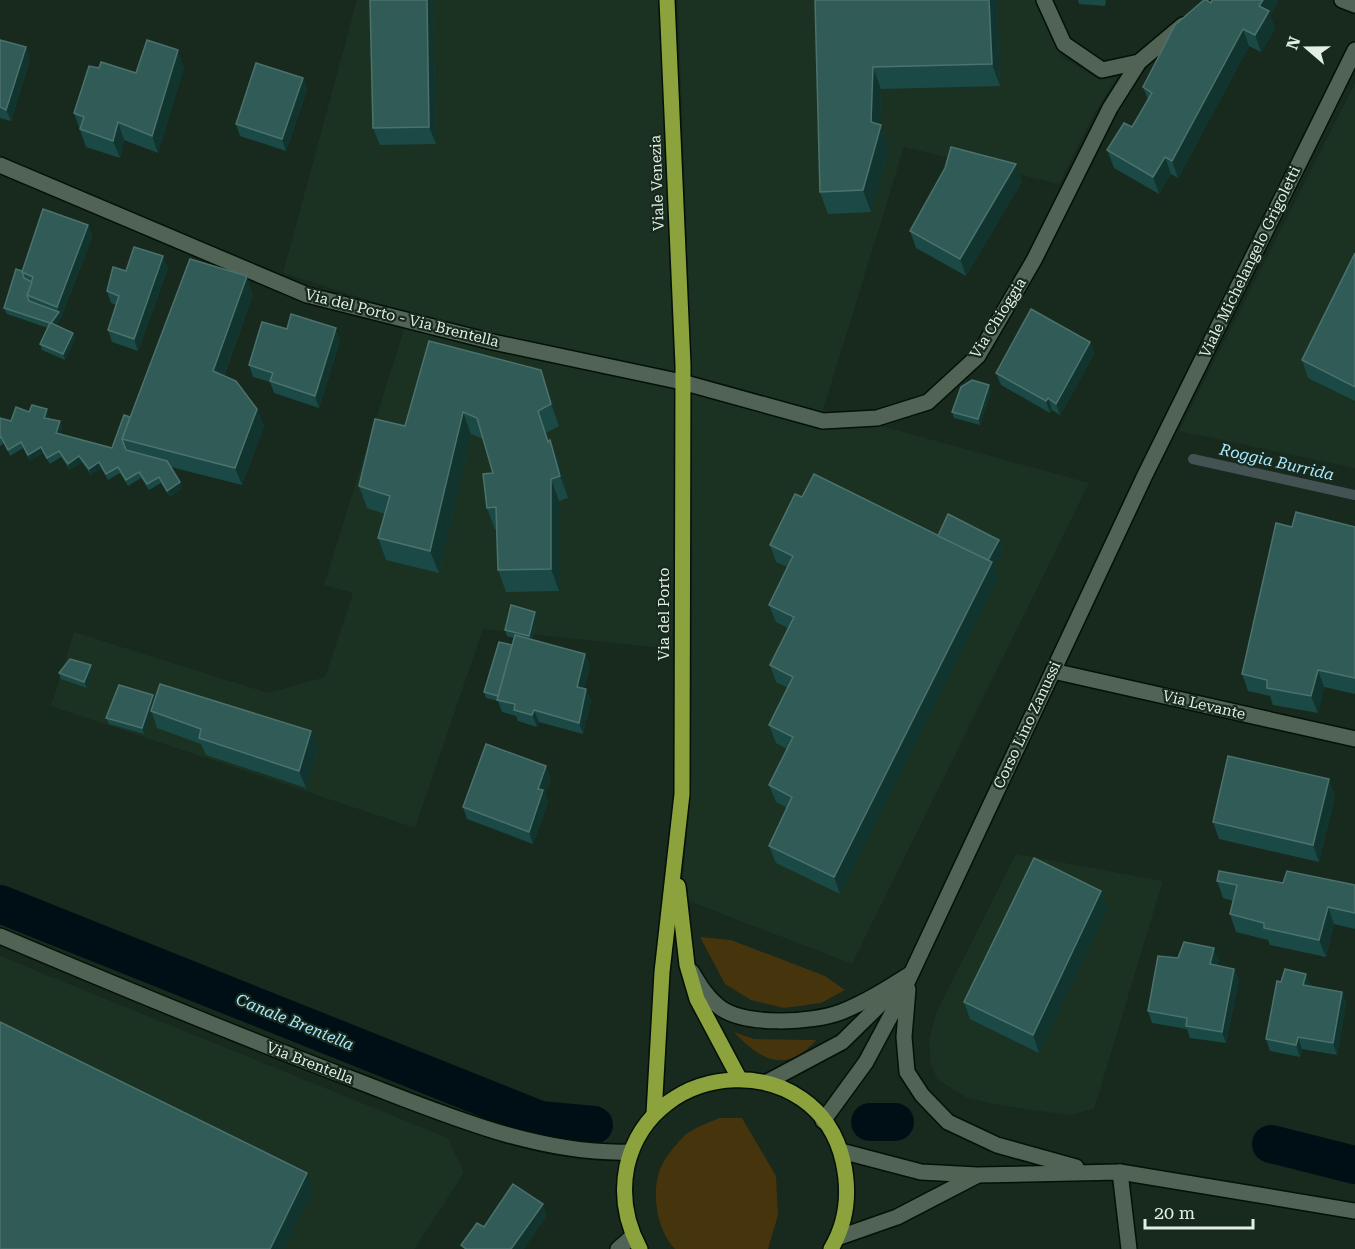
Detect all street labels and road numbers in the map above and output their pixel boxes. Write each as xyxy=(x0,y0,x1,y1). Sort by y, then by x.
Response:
street label: Viale Venezia xyxy=(646,135,668,231)
street label: Viale Michelangelo Grigoletti xyxy=(1196,163,1304,361)
street label: Via Chioggia xyxy=(966,274,1030,362)
street label: Via del Porto - Via Brentella xyxy=(303,285,501,351)
street label: Via del Porto xyxy=(655,568,673,660)
street label: Corso Lino Zanussi xyxy=(990,658,1065,792)
street label: Via Levante xyxy=(1161,687,1247,723)
street label: Via Brentella xyxy=(264,1038,356,1088)

